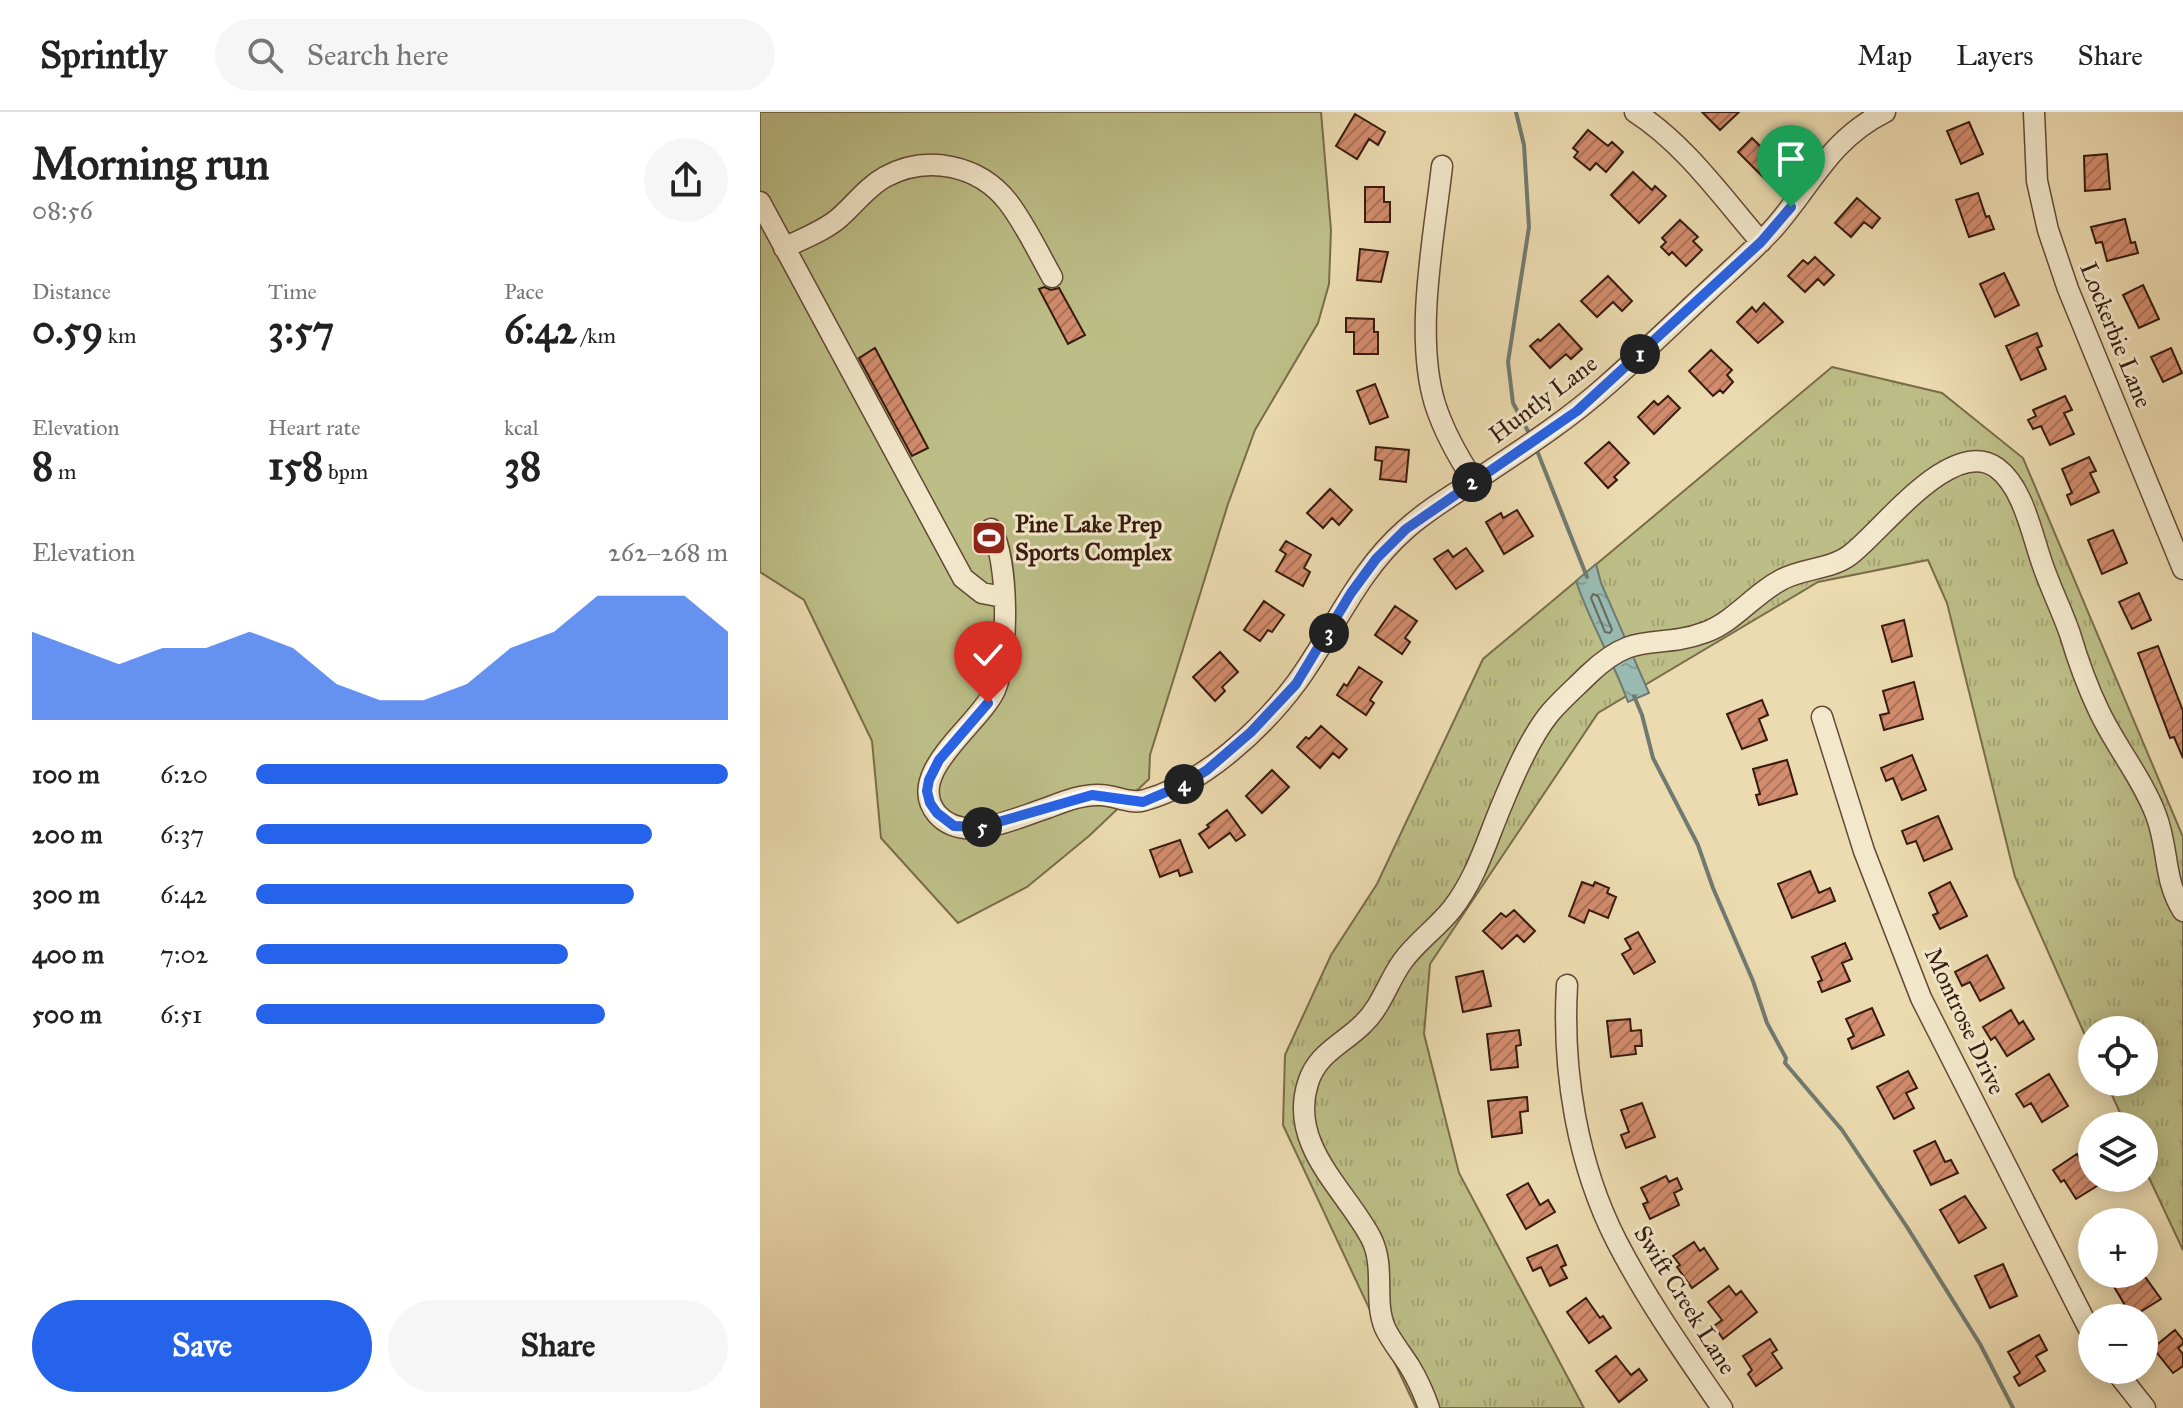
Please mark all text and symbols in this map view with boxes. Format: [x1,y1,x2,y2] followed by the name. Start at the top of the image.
[215,19,775,91] search box
[40,32,167,78] text: Sprintly
[243,33,287,77] icon: search
[307,37,449,73] text: Search here
[1857,38,1912,73] text: Map
[1956,38,2034,73] text: Layers
[2078,38,2143,73] text: Share
[1757,125,1825,207] pin
[32,137,269,191] text: Morning run
[1769,137,1813,181] icon: arrive
[644,138,728,222] button: share
[32,194,93,226] text: 08:56
[2073,258,2159,412] street label: Lockerbie Lane
[32,278,111,305] text: Distance
[268,278,317,305] text: Time
[504,278,544,305] text: Pace
[32,305,103,354] text: 0.59
[268,305,334,354] text: 3:57
[504,305,577,354] text: 6:42
[103,322,137,349] text: km
[577,322,616,349] text: /km
[1620,334,1660,374] pin: 1
[1636,340,1644,367] text: 1
[1483,348,1603,450] street label: Huntly Lane
[32,414,119,441] text: Elevation
[268,414,361,441] text: Heart rate
[504,414,539,441] text: kcal
[32,441,53,490] text: 8
[268,441,323,490] text: 158
[504,441,541,490] text: 38
[53,458,77,485] text: m
[323,458,368,485] text: bpm
[1452,462,1492,502] pin: 2
[1467,468,1477,495] text: 2
[1015,509,1172,567] place label: Pine Lake Prep Sports Complex
[970,519,1008,557] sports icon: Pine Lake Prep Sports Complex
[32,536,135,568] text: Elevation
[608,536,728,568] text: 262–268 m
[1309,613,1349,653] pin: 3
[1325,619,1333,646] text: 3
[954,621,1022,703] pin
[966,633,1010,677] icon: check
[32,758,100,790] text: 100 m
[160,758,208,790] text: 6:20
[1164,764,1204,804] pin: 4
[1178,770,1190,797] text: 4
[962,807,1002,847] pin: 5
[977,813,987,840] text: 5
[32,818,103,850] text: 200 m
[160,818,204,850] text: 6:37
[32,878,100,910] text: 300 m
[160,878,207,910] text: 6:42
[32,938,104,970] text: 400 m
[160,938,208,970] text: 7:02
[1918,943,2012,1099] street label: Montrose Drive
[32,998,102,1030] text: 500 m
[160,998,202,1030] text: 6:51
[2078,1016,2158,1384] map controls
[2078,1016,2158,1096] button: locate
[2078,1112,2158,1192] button: layers
[2078,1208,2158,1288] button: +
[1627,1220,1743,1380] street label: Swift Creek Lane
[32,1300,372,1392] button: Save
[388,1300,728,1392] button: Share
[2078,1304,2158,1384] button: −

